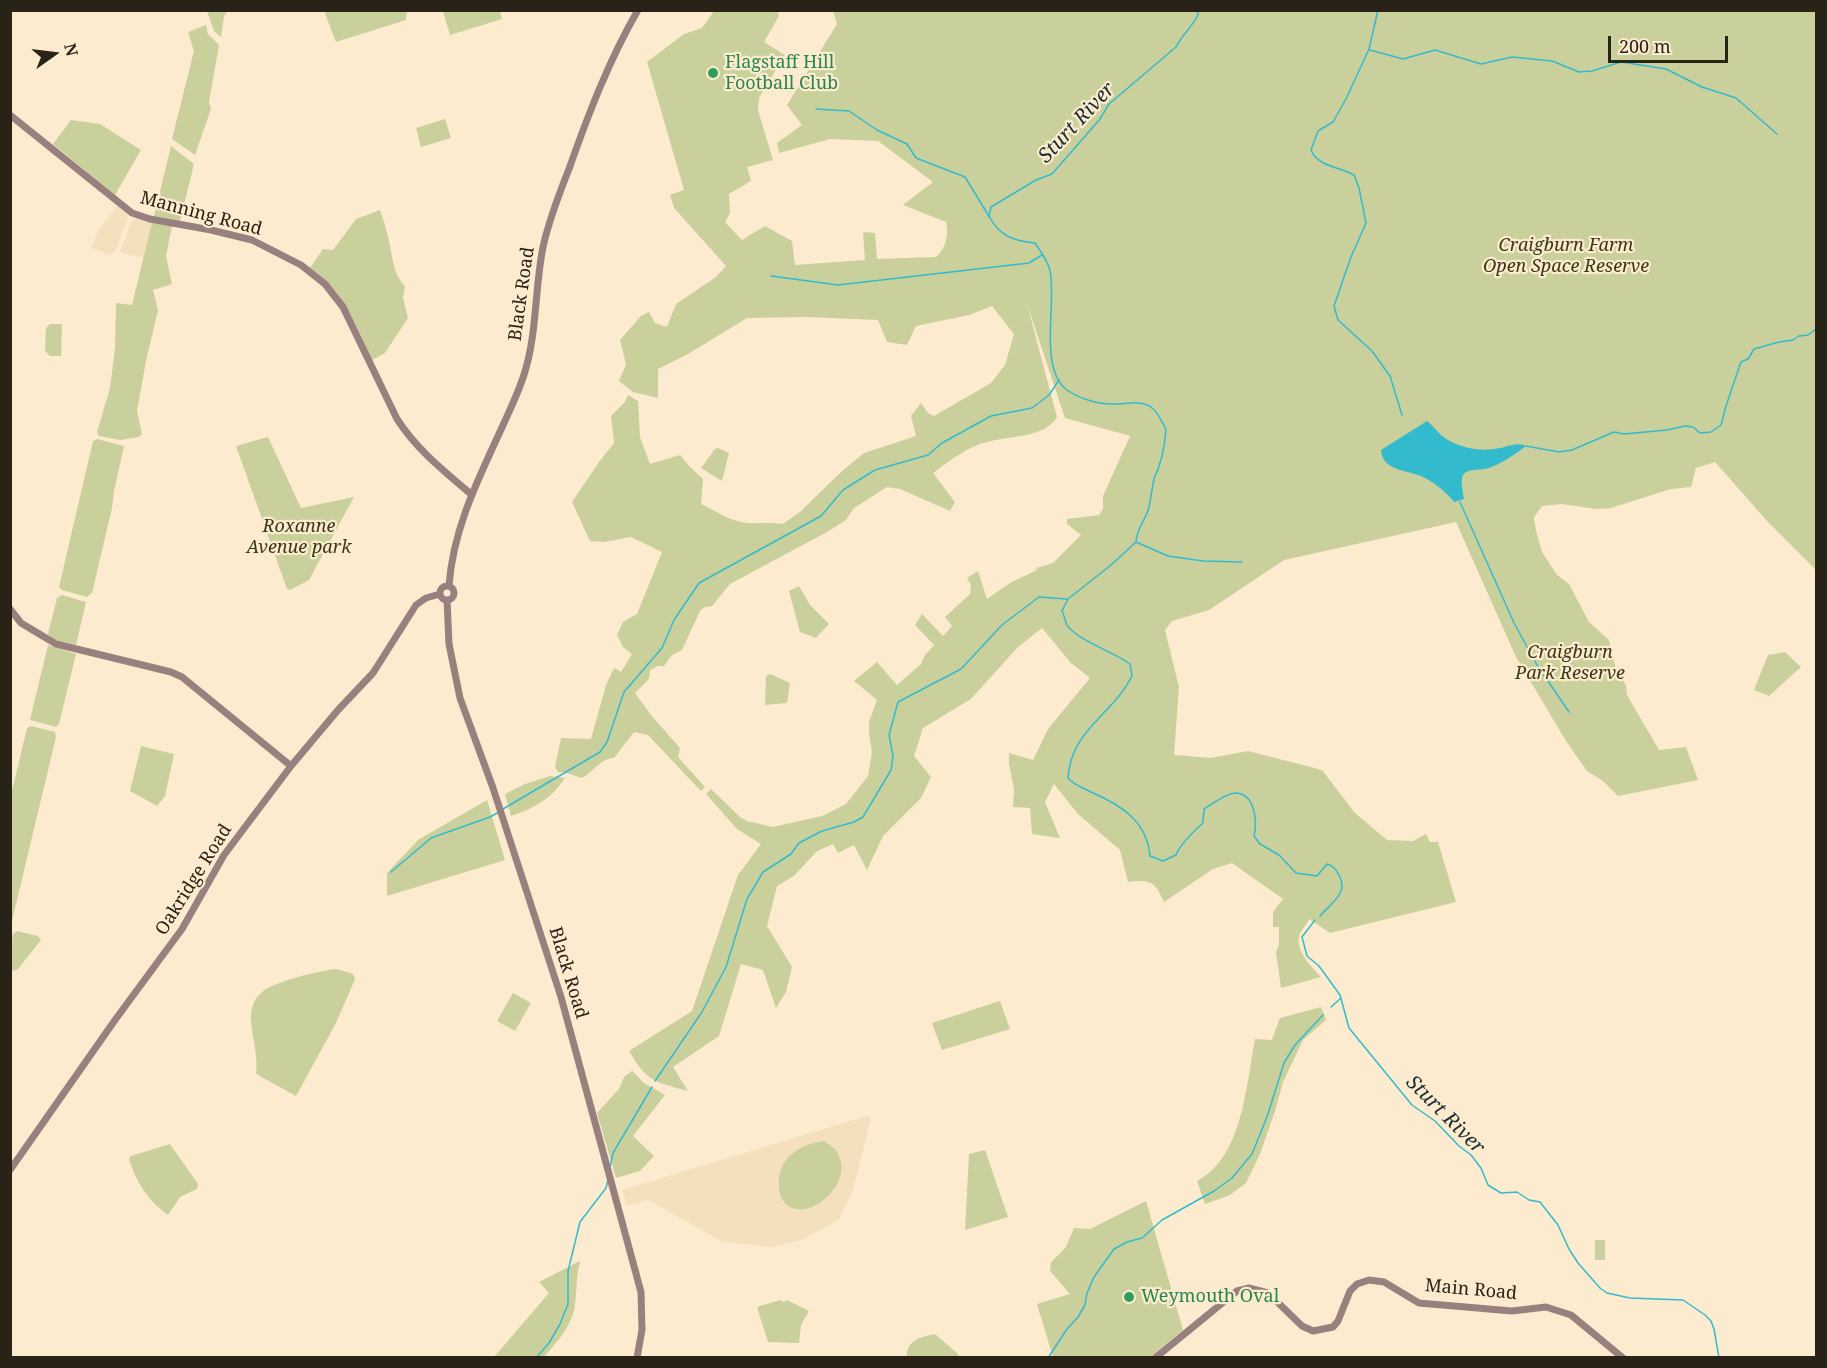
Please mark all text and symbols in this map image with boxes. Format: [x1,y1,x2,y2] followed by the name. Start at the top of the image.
[24,24,84,84] north arrow
[1611,24,1731,62] scale bar
[1619,34,1671,58] text: 200 m
[59,41,84,58] text: N
[725,52,838,94] place label: Flagstaff Hill Football Club
[706,66,720,80] marker: Flagstaff Hill Football Club
[1034,78,1120,168] water label: Sturt River
[138,187,264,241] street label: Manning Road
[1483,235,1649,278] park label: Craigburn Farm Open Space Reserve
[505,245,539,343] street label: Black Road
[247,516,351,558] park label: Roxanne Avenue park
[1515,642,1625,684] park label: Craigburn Park Reserve
[151,821,237,939] street label: Oakridge Road
[544,924,592,1022] street label: Black Road
[1401,1071,1489,1159] water label: Sturt River
[1424,1275,1518,1305] street label: Main Road
[1141,1286,1279,1308] place label: Weymouth Oval
[1122,1290,1136,1304] marker: Weymouth Oval

